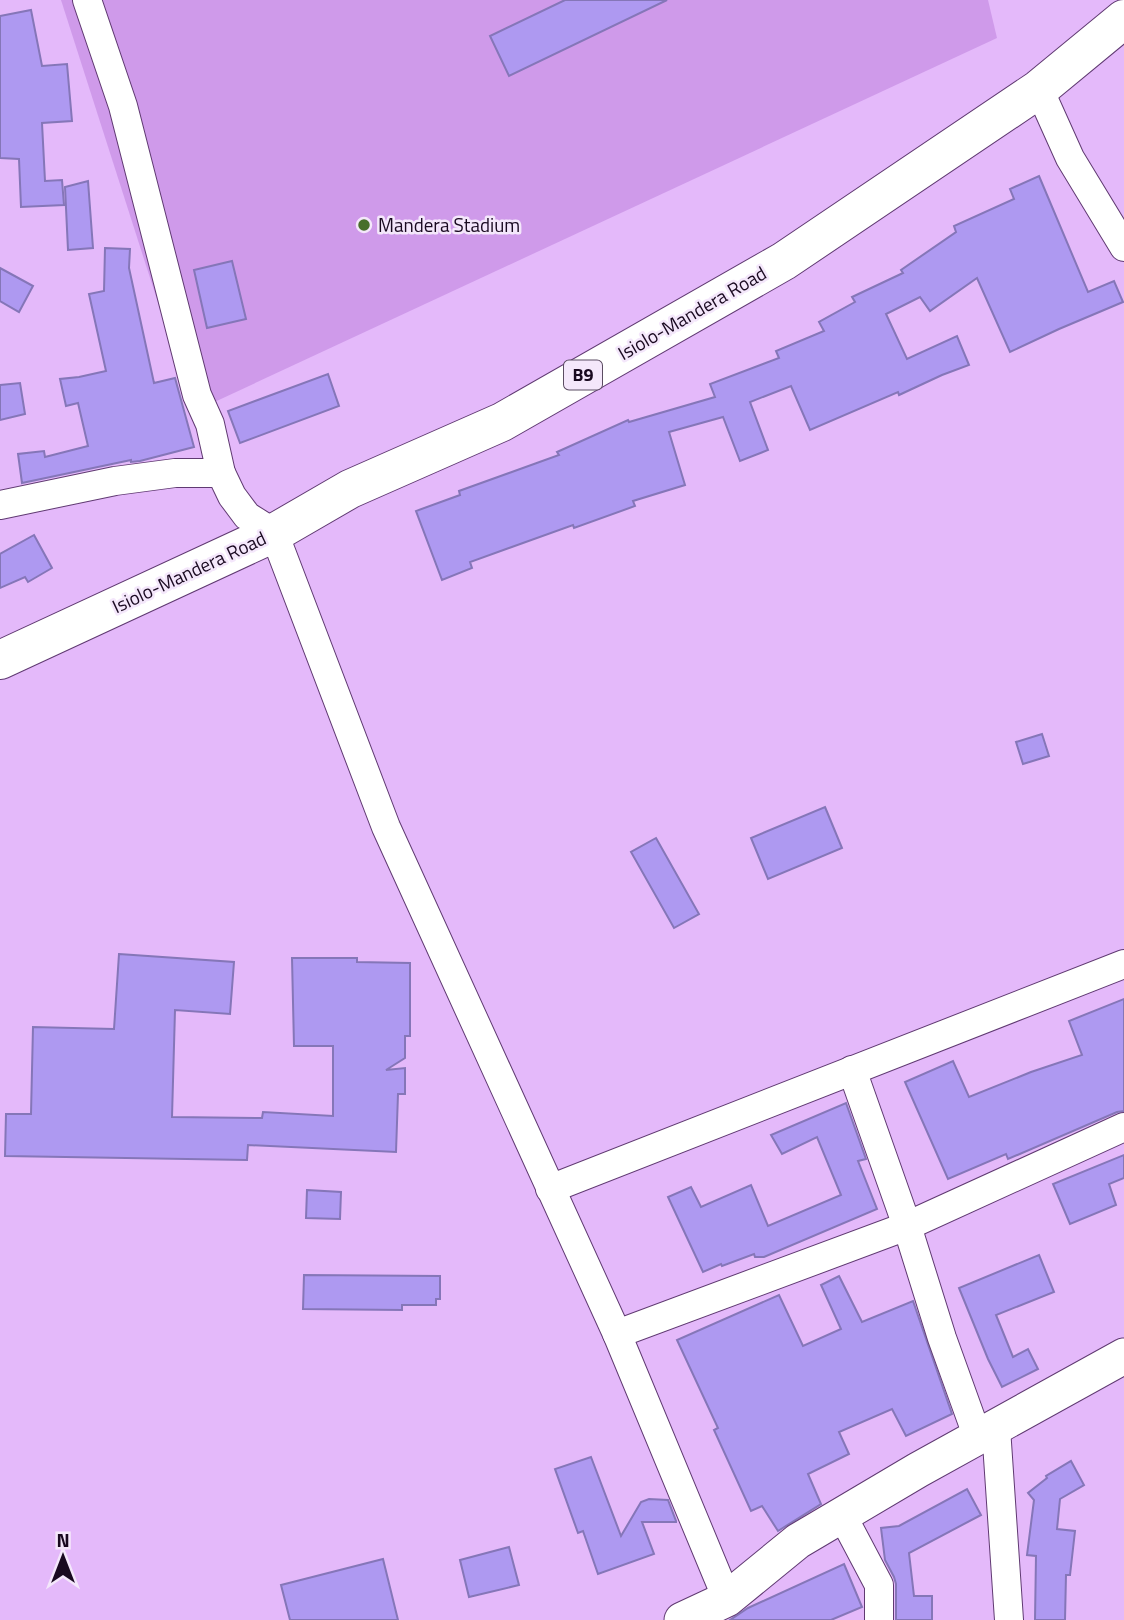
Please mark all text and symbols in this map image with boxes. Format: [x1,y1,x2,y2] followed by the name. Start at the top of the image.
[378,210,520,239] place label: Mandera Stadium
[356,217,372,233] marker: Mandera Stadium
[612,258,771,367] street label: Isiolo-Mandera Road
[564,360,602,390] road number: B9
[107,523,271,620] street label: Isiolo-Mandera Road
[28,1522,98,1592] north arrow
[56,1525,70,1554] text: N

